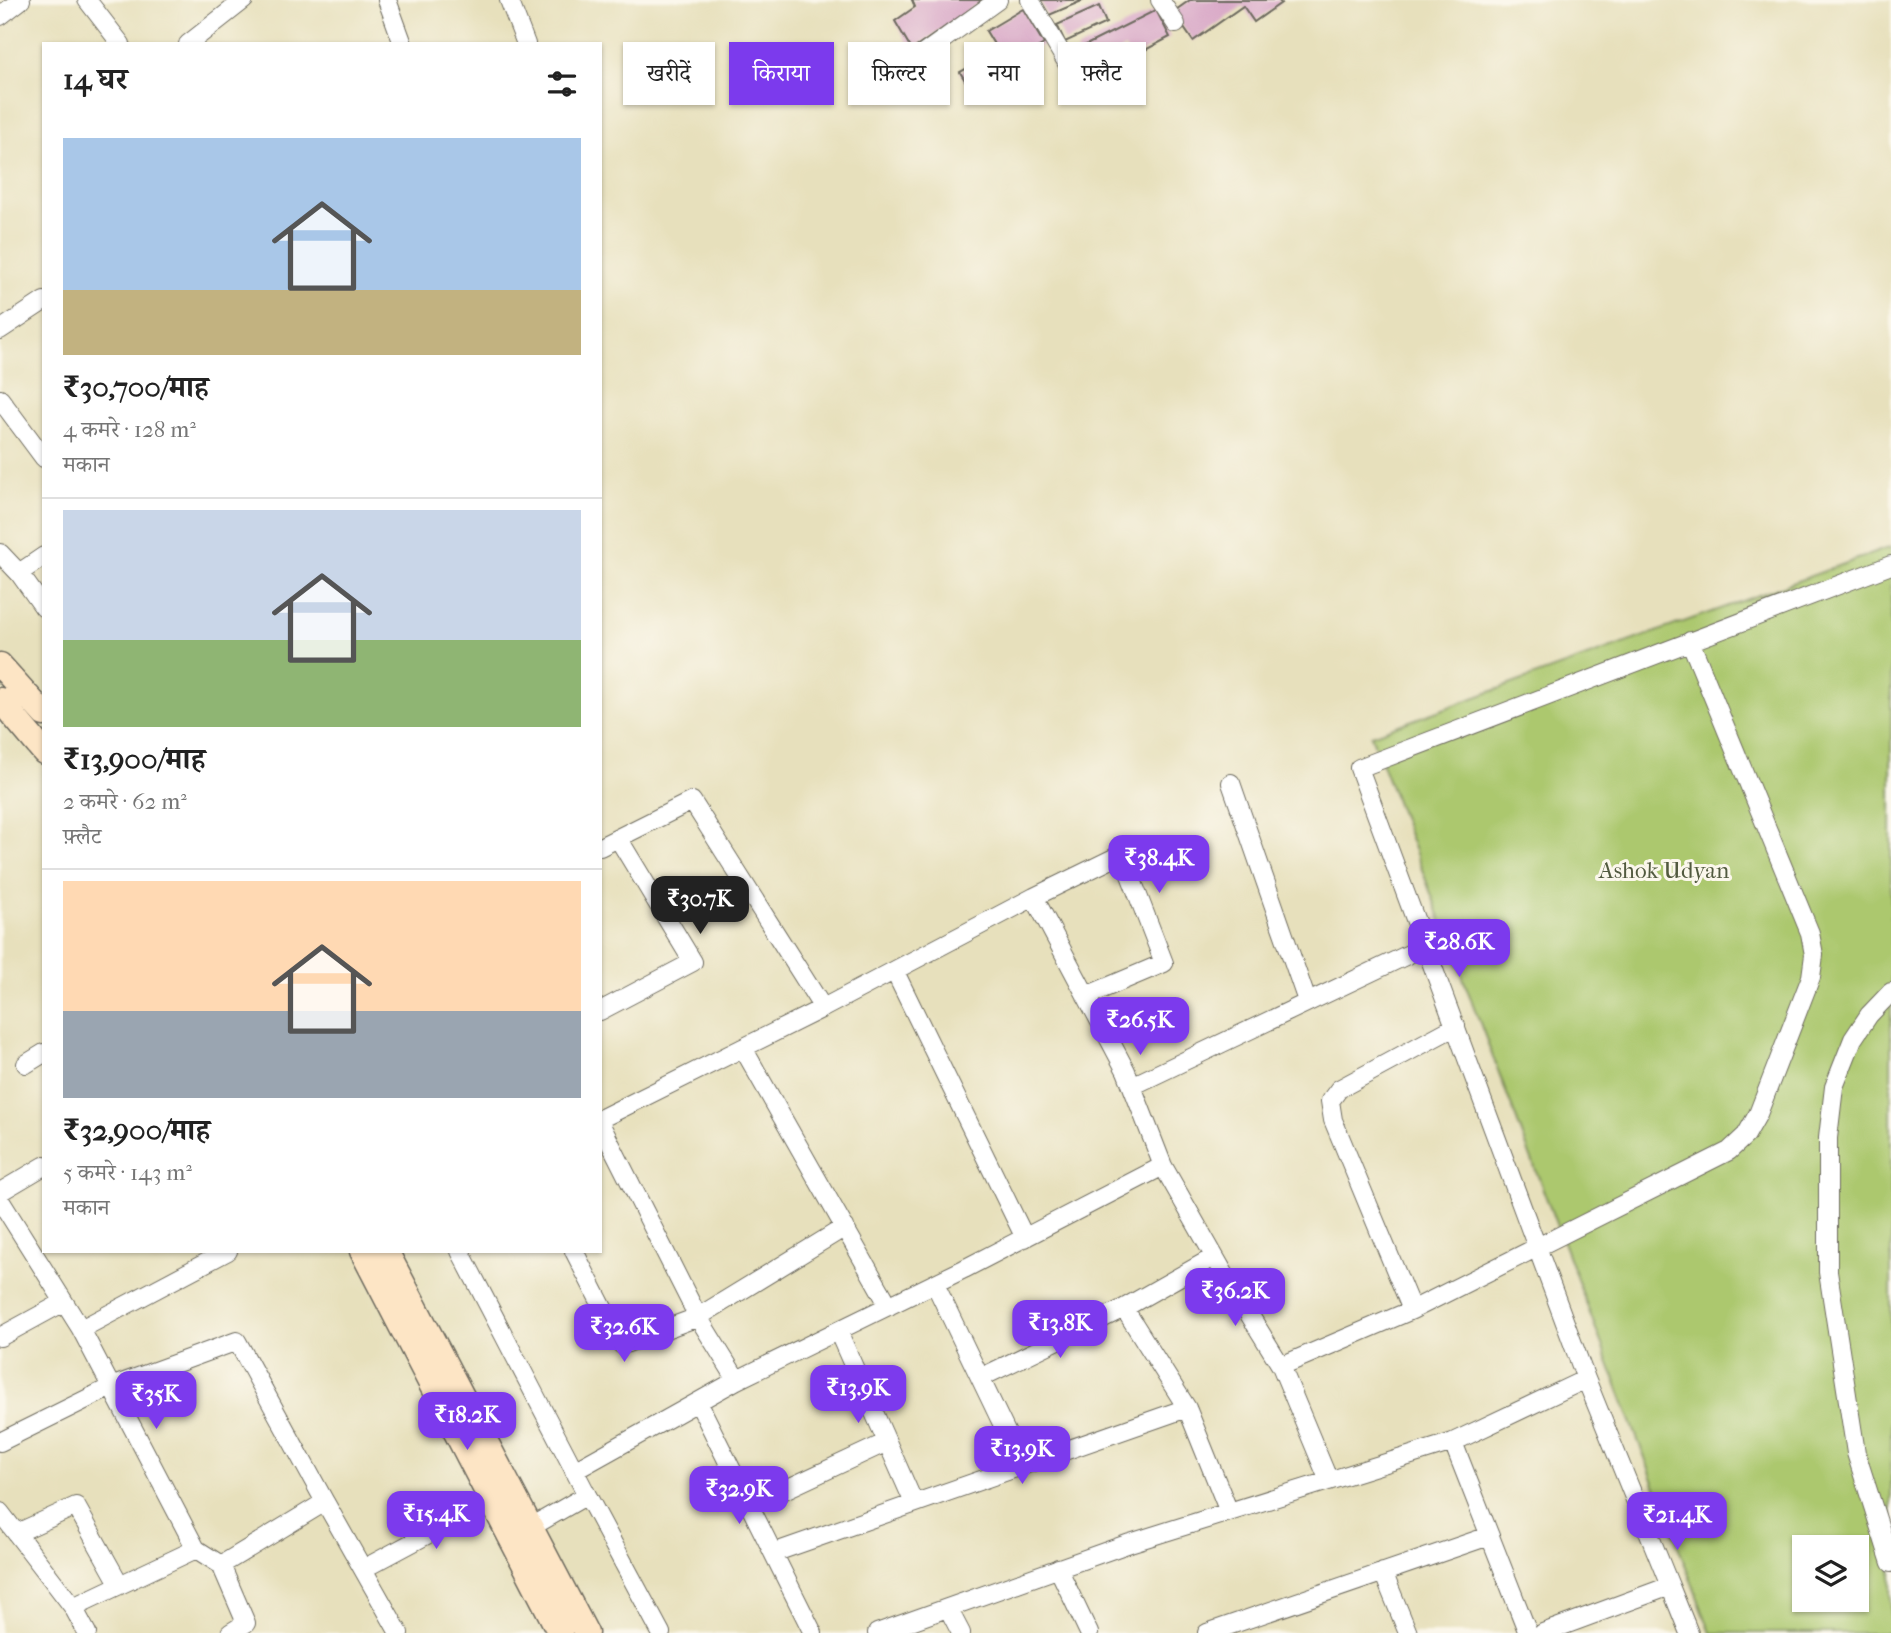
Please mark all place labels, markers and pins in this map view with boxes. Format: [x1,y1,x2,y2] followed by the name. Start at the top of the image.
[1102,836,1216,895] pin: ₹38.4K
[643,876,757,936] pin: ₹30.7K
[1402,920,1516,979] pin: ₹28.6K
[1083,998,1197,1057] pin: ₹26.5K
[1178,1268,1292,1328] pin: ₹36.2K
[1003,1300,1117,1360] pin: ₹13.8K
[567,1304,681,1364] pin: ₹32.6K
[801,1366,915,1425] pin: ₹13.9K
[115,1372,197,1431] pin: ₹35K
[410,1392,524,1452] pin: ₹18.2K
[965,1426,1079,1486] pin: ₹13.9K
[682,1466,796,1526] pin: ₹32.9K
[379,1492,493,1551] pin: ₹15.4K
[1620,1492,1734,1552] pin: ₹21.4K

